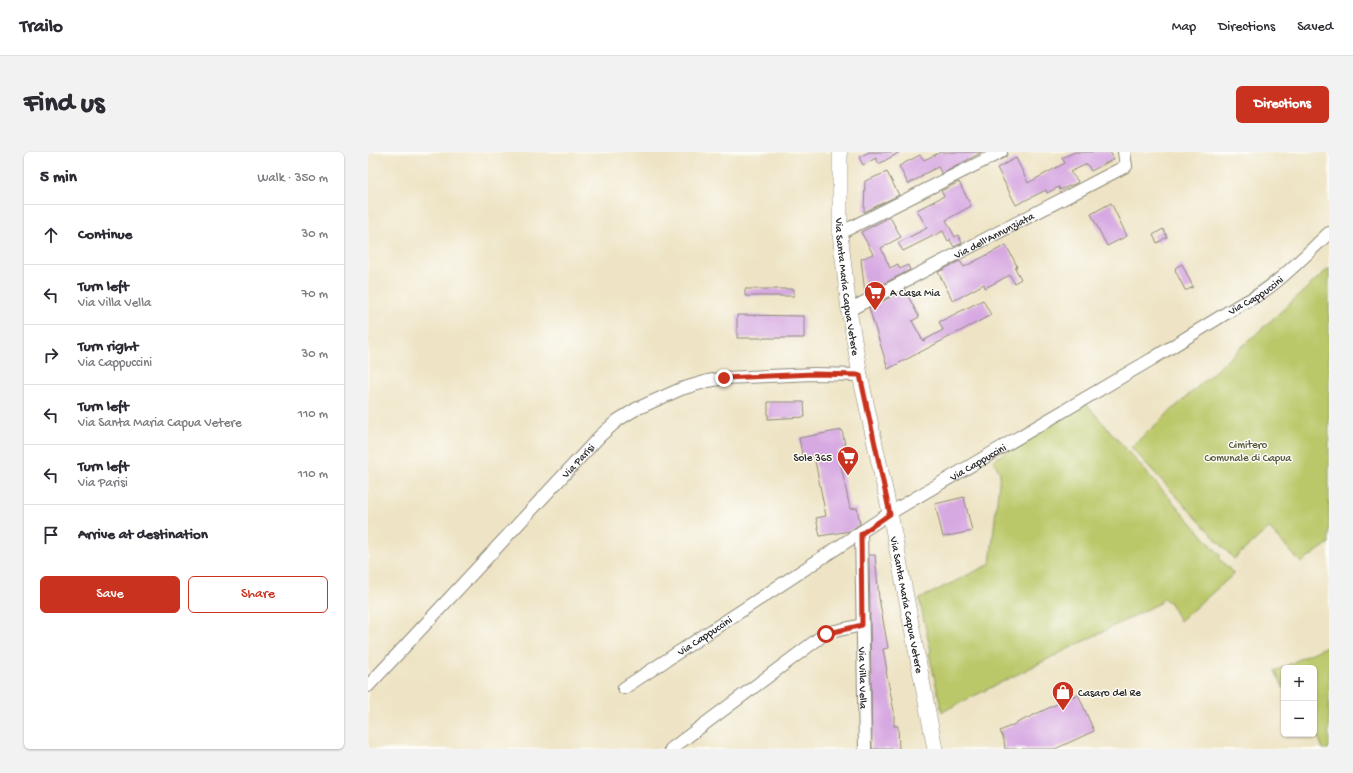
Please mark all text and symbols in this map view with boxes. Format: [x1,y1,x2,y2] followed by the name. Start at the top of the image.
[20,16,63,39] text: Trailo
[1172,19,1196,36] text: Map
[1218,19,1275,36] text: Directions
[1297,19,1333,36] text: Saved
[1236,86,1329,123] button: Directions
[24,88,104,121] text: Find us
[40,168,77,188] text: 5 min
[258,171,328,186] text: Walk · 350 m
[952,210,1037,263] street label: Via dell'Annunziata
[832,217,861,357] street label: Via Santa Maria Capua Vetere
[40,224,62,246] icon: ahead
[78,226,132,244] text: Continue
[302,227,328,242] text: 30 m
[1226,274,1286,319] street label: Via Cappuccini
[78,278,129,296] text: Turn left
[862,279,888,312] supermarket icon: A Casa Mia
[40,284,62,306] icon: left
[302,287,328,302] text: 70 m
[890,288,941,300] place label: A Casa Mia
[78,296,151,311] text: Via Villa Vella
[78,338,138,356] text: Turn right
[40,344,62,366] icon: right
[302,347,328,362] text: 30 m
[78,356,152,371] text: Via Cappuccini
[715,369,733,387] route end
[78,398,129,416] text: Turn left
[40,404,62,426] icon: left
[298,407,328,422] text: 110 m
[78,416,242,431] text: Via Santa Maria Capua Vetere
[1205,440,1292,465] park label: Cimitero Comunale di Capua
[560,442,598,482] street label: Via Parisi
[948,442,1009,485] street label: Via Cappuccini
[835,444,861,477] supermarket icon: Sole 365
[793,453,832,465] place label: Sole 365
[78,458,129,476] text: Turn left
[40,464,62,486] icon: left
[298,467,328,482] text: 110 m
[78,476,128,491] text: Via Parisi
[40,524,62,546] icon: arrive
[78,526,208,544] text: Arrive at destination
[886,535,924,675] street label: Via Santa Maria Capua Vetere
[40,576,180,613] button: Save
[188,576,328,613] button: Share
[675,615,735,660] street label: Via Cappuccini
[817,625,835,643] route start
[855,646,868,710] street label: Via Villa Vella
[1281,665,1317,737] map controls
[1281,665,1317,701] button: +
[1050,679,1076,712] shop icon: Casaro del Re
[1078,688,1141,700] place label: Casaro del Re
[1281,701,1317,737] button: −

